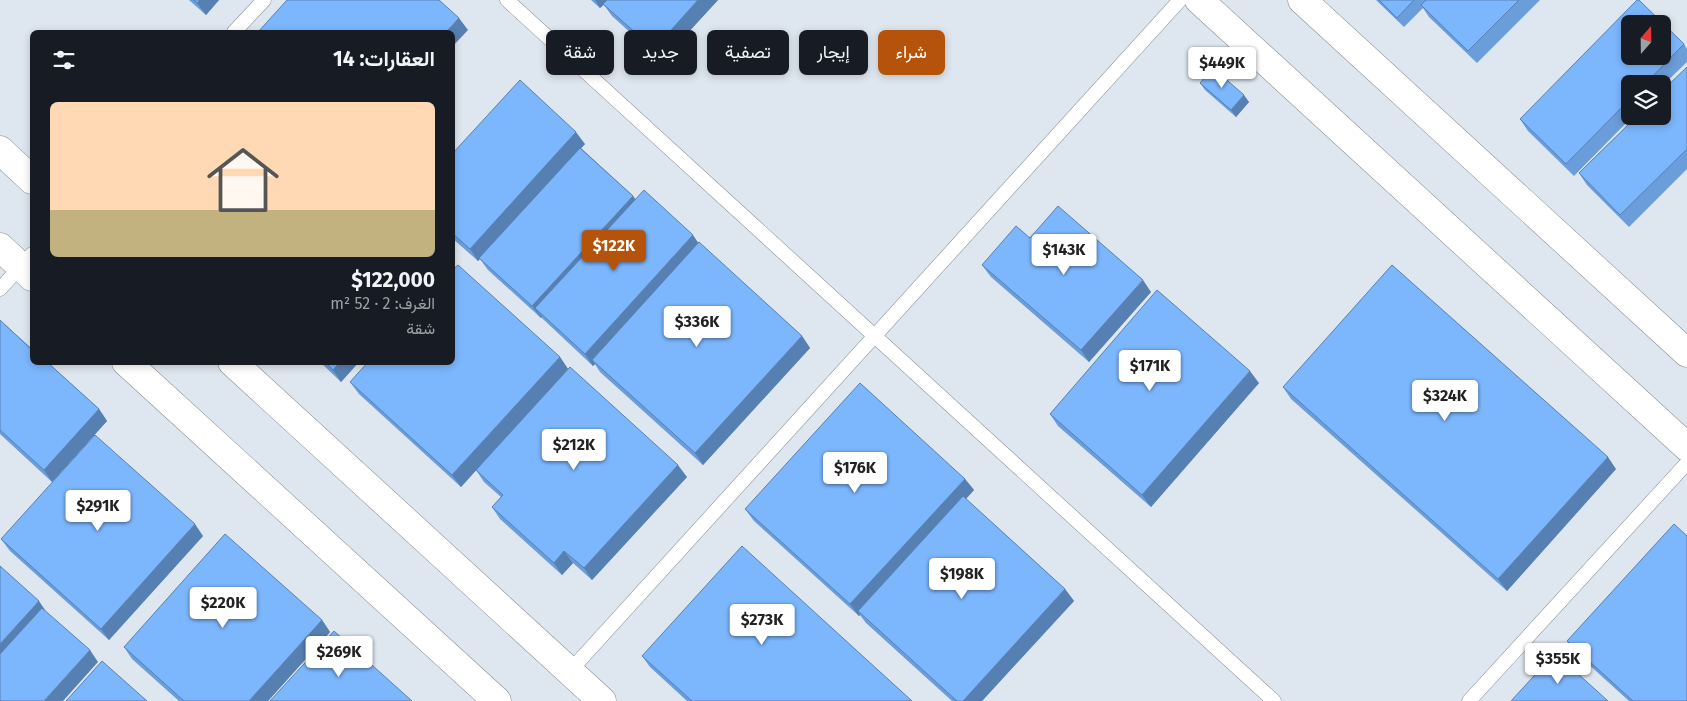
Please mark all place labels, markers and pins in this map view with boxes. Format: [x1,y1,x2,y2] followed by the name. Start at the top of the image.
[1187,46,1257,89] pin: $449K
[579,230,649,272] pin: $122K
[1029,234,1099,276] pin: $143K
[662,306,732,348] pin: $336K
[1115,350,1185,392] pin: $171K
[1410,380,1480,422] pin: $324K
[539,428,609,471] pin: $212K
[820,452,890,494] pin: $176K
[63,490,133,532] pin: $291K
[927,558,997,600] pin: $198K
[188,586,258,629] pin: $220K
[727,604,797,646] pin: $273K
[304,636,374,678] pin: $269K
[1523,642,1593,685] pin: $355K

